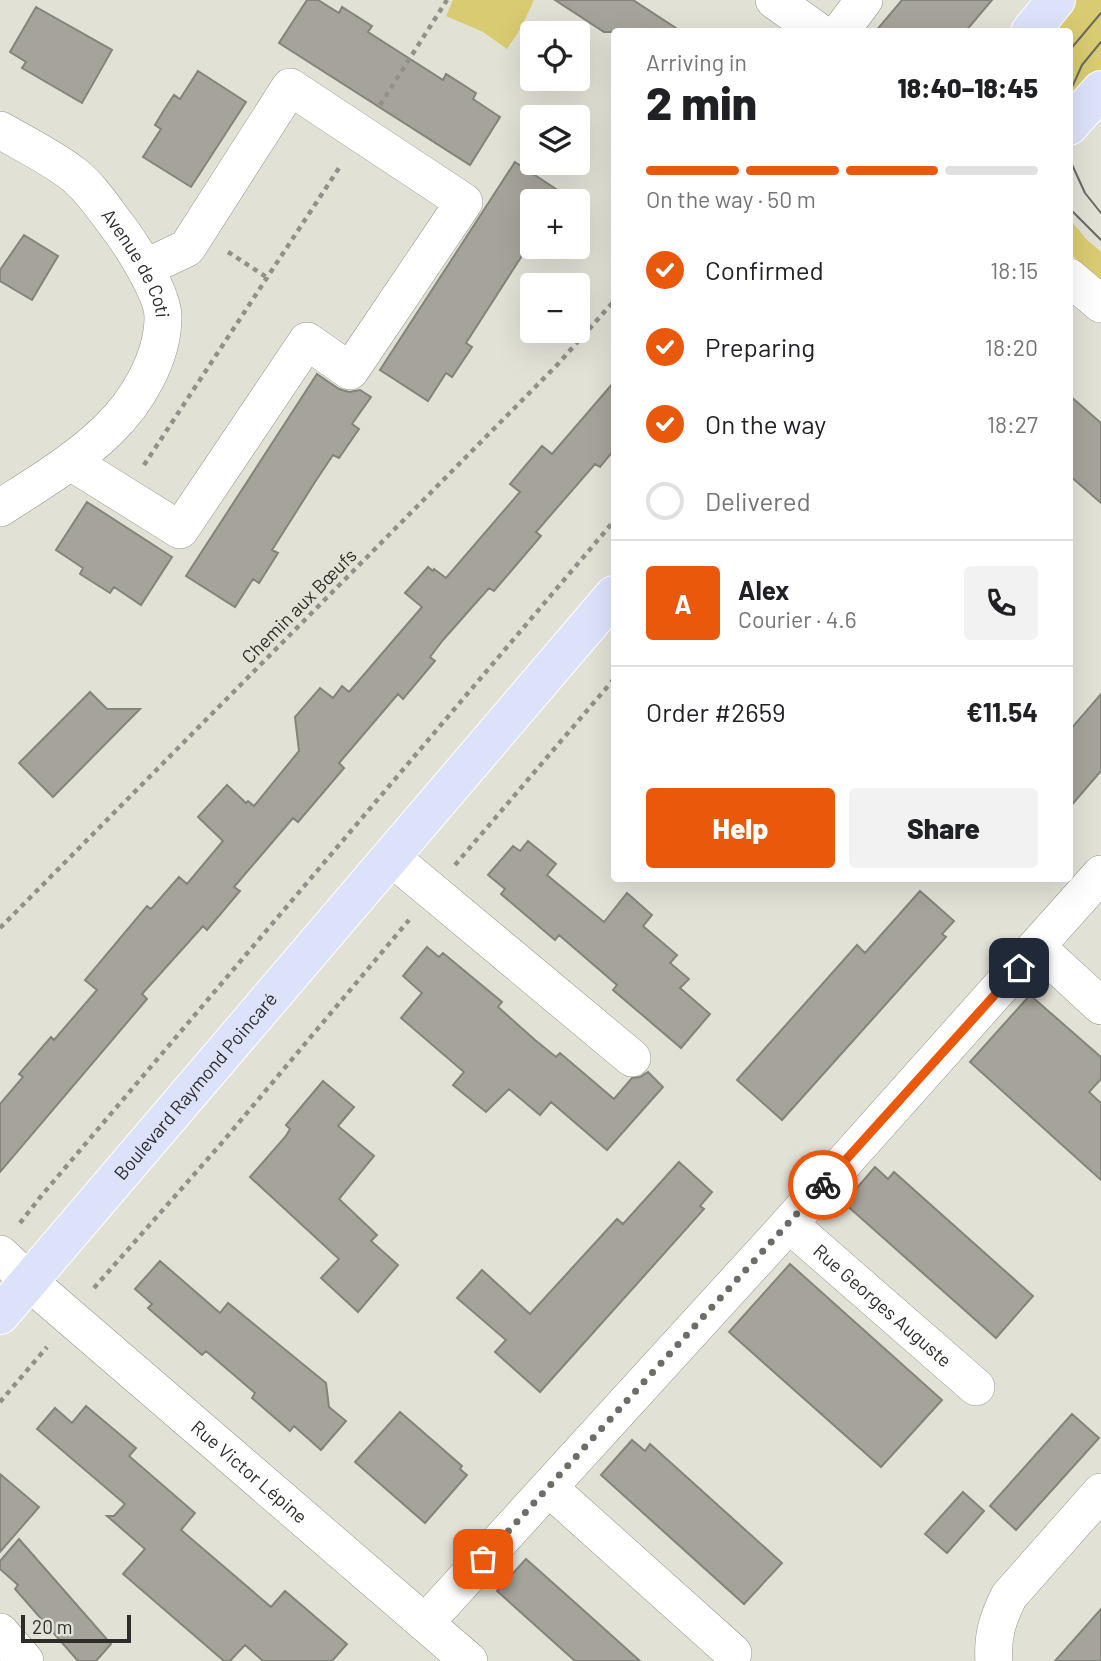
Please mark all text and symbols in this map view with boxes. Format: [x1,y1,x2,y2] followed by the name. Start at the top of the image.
[520,21,590,343] map controls
[520,21,590,91] button: locate
[646,48,747,76] text: Arriving in
[897,72,1038,103] text: 18:40–18:45
[646,74,757,129] text: 2 min
[520,105,590,175] button: layers
[646,185,816,213] text: On the way · 50 m
[520,189,590,259] button: +
[97,204,175,318] street label: Avenue de Coti
[646,251,684,289] icon: check
[705,254,824,285] text: Confirmed
[990,256,1038,284] text: 18:15
[520,273,590,343] button: −
[646,328,684,366] icon: check
[705,331,815,362] text: Preparing
[985,333,1038,361] text: 18:20
[646,405,684,443] icon: check
[705,408,826,439] text: On the way
[987,410,1038,438] text: 18:27
[705,485,811,516] text: Delivered
[236,543,361,668] street label: Chemin aux Bœufs
[964,566,1038,640] button: phone
[738,574,789,605] text: Alex
[674,588,692,619] text: A
[738,605,857,633] text: Courier · 4.6
[646,696,786,727] text: Order #2659
[966,696,1038,727] text: €11.54
[646,788,835,868] button: Help
[849,788,1038,868] button: Share
[989,938,1049,998] pin
[1000,949,1038,987] icon: home
[109,987,281,1184] street label: Boulevard Raymond Poincaré
[788,1150,858,1220] courier
[804,1166,842,1204] icon: bike
[809,1239,957,1371] street label: Rue Georges Auguste
[187,1415,312,1528] street label: Rue Victor Lépine
[453,1529,513,1589] pin
[464,1540,502,1578] icon: bag
[21,1612,131,1644] scale bar
[32,1615,72,1638] text: 20 m

